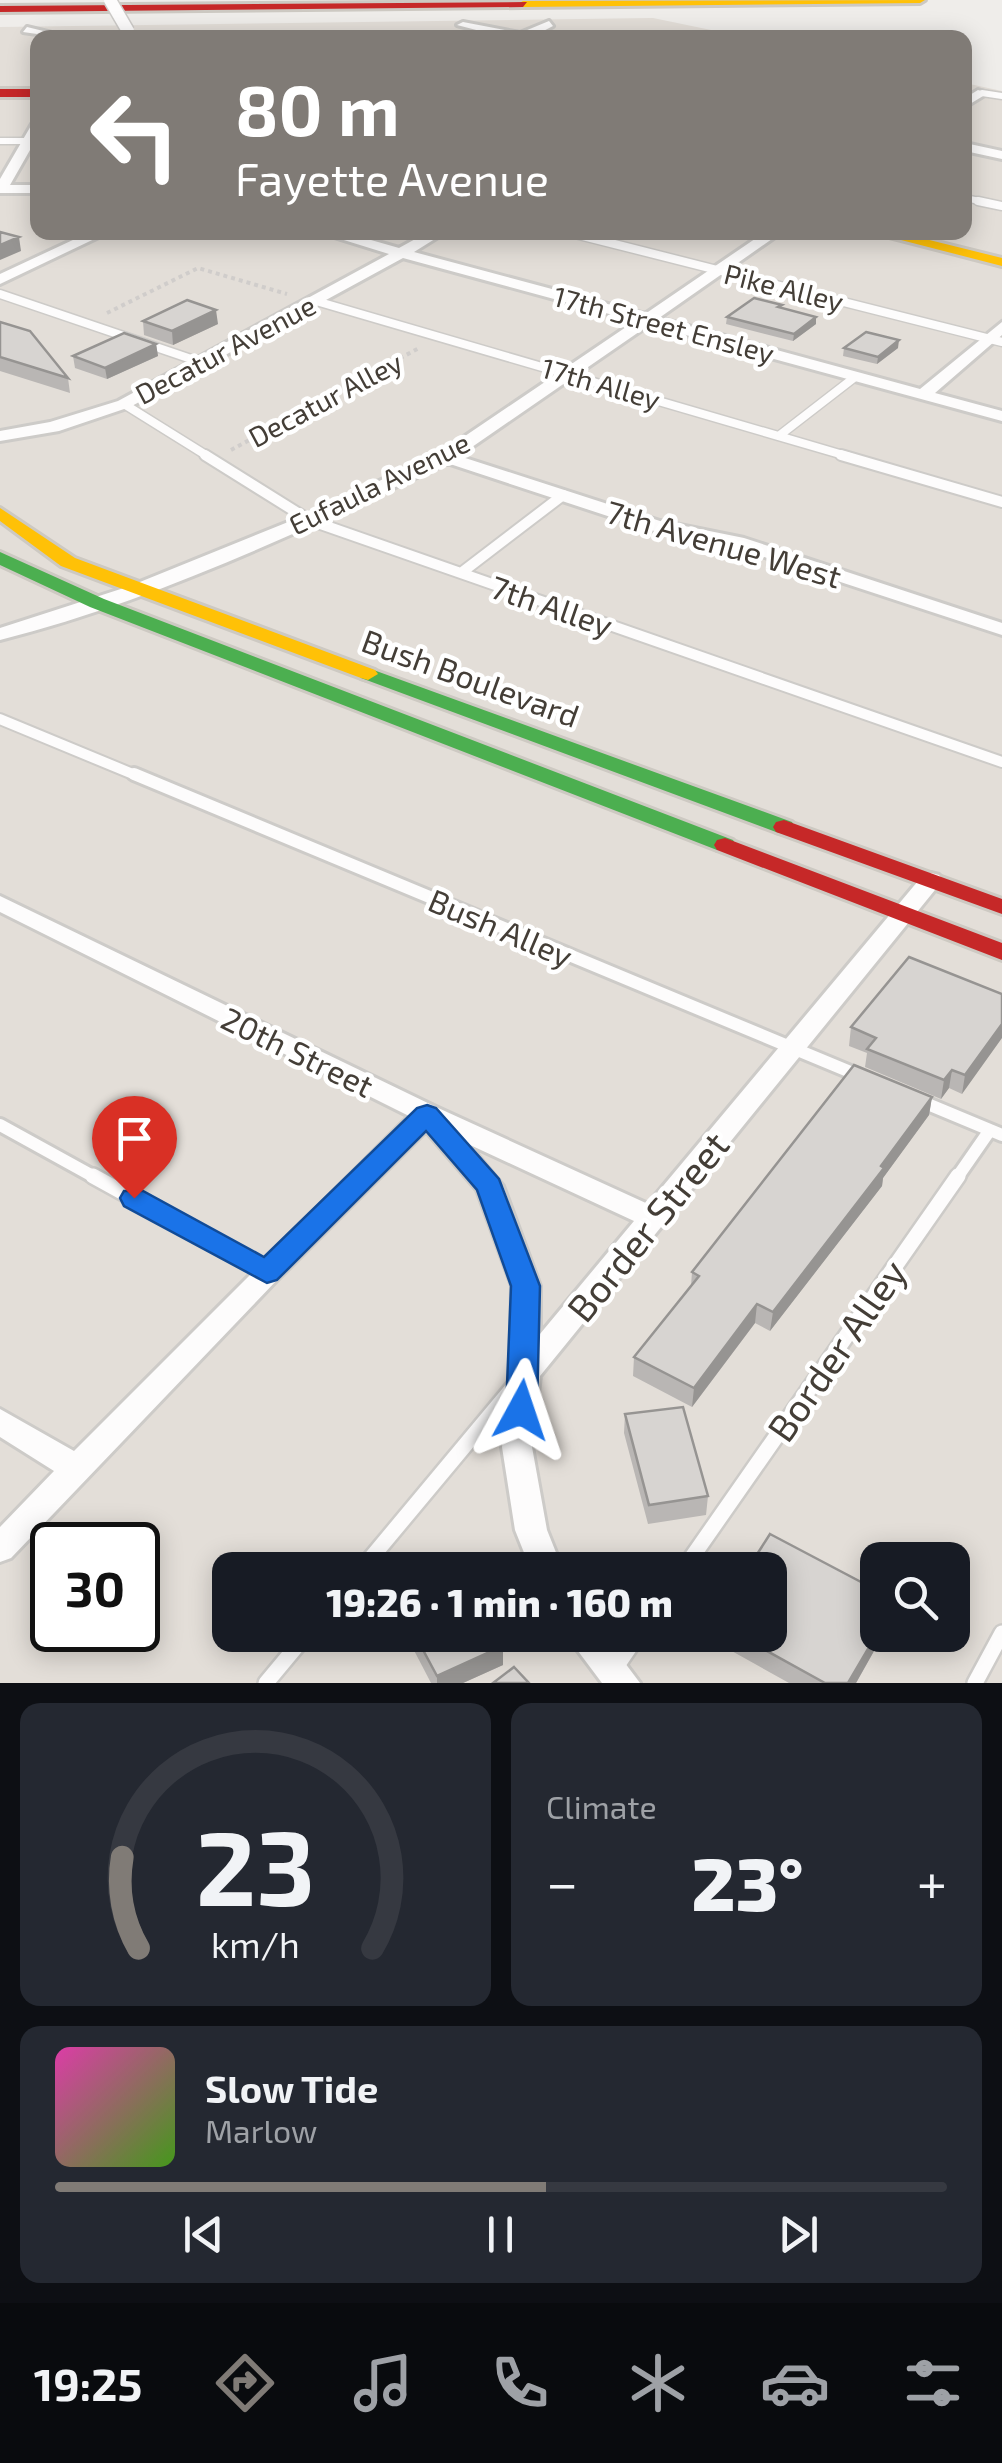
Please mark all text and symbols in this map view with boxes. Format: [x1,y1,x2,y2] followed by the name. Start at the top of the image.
[235,66,400,150] text: 80 m
[70,70,200,200] icon: left
[235,151,549,205] text: Fayette Avenue
[721,256,847,318] street label: Pike Alley
[550,278,778,370] street label: 17th Street Ensley
[129,287,321,411] street label: Decatur Avenue
[242,344,408,454] street label: Decatur Alley
[538,350,664,416] street label: 17th Alley
[283,425,475,541] street label: Eufaula Avenue
[602,491,846,595] street label: 7th Avenue West
[486,566,618,644] street label: 7th Alley
[357,620,585,734] street label: Bush Boulevard
[424,880,579,974] street label: Bush Alley
[216,998,380,1104] street label: 20th Street
[92,1096,177,1199] pin
[107,1111,162,1166] icon: arrive
[557,1122,737,1330] street label: Border Street
[757,1250,915,1450] street label: Border Alley
[469,1358,573,1462] position arrow
[30,1522,160,1652] speed limit sign: 30
[860,1542,970,1652] map controls
[860,1542,970,1652] button: search
[326,1579,673,1625] text: 19:26 · 1 min · 160 m
[546,1787,657,1825] text: Climate
[196,1802,315,1927] text: 23
[691,1836,804,1926] text: 23°
[546,1848,578,1914] text: −
[917,1848,947,1914] text: +
[211,1922,300,1965] text: km/h
[205,2065,378,2111] text: Slow Tide
[205,2111,317,2149] text: Marlow
[176,2207,231,2262] icon: previous
[473,2207,528,2262] icon: pause
[771,2207,826,2262] icon: next
[210,2348,280,2418] icon: directions
[348,2348,418,2418] icon: music
[485,2348,555,2418] icon: phone
[623,2348,693,2418] icon: climate
[760,2348,830,2418] icon: car
[898,2348,968,2418] icon: filters
[34,2356,142,2410] text: 19:25

